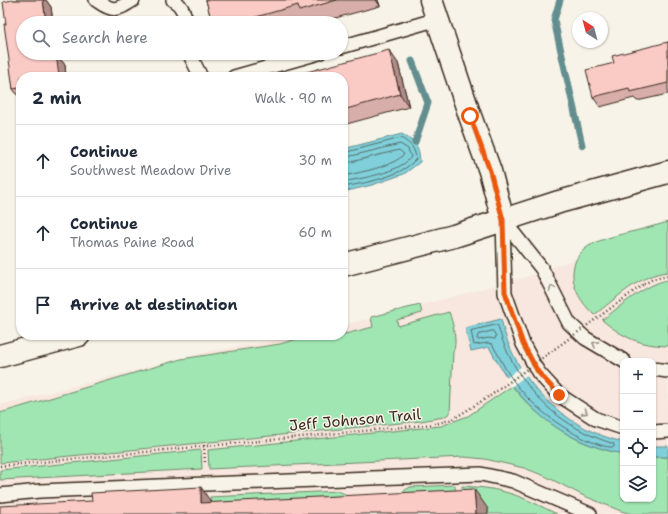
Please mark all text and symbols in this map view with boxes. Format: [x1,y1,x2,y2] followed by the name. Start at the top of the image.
[572,12,608,48] north arrow
[16,16,348,60] search box
[30,27,52,49] icon: search
[62,28,148,48] text: Search here
[32,87,82,109] text: 2 min
[254,90,332,107] text: Walk · 90 m
[461,107,479,125] route start
[70,142,138,162] text: Continue
[32,150,54,172] icon: ahead
[298,152,332,169] text: 30 m
[70,162,231,179] text: Southwest Meadow Drive
[70,214,138,234] text: Continue
[32,222,54,244] icon: ahead
[299,224,332,241] text: 60 m
[70,234,194,251] text: Thomas Paine Road
[548,285,556,292] one-way arrow
[32,294,54,316] icon: arrive
[70,295,238,315] text: Arrive at destination
[592,341,599,349] one-way arrow
[620,358,656,502] map controls
[620,358,656,394] button: +
[550,386,568,404] route end
[620,394,656,430] button: −
[288,404,422,436] street label: Jeff Johnson Trail
[581,407,588,414] one-way arrow
[620,430,656,466] button: locate
[620,466,656,502] button: layers

